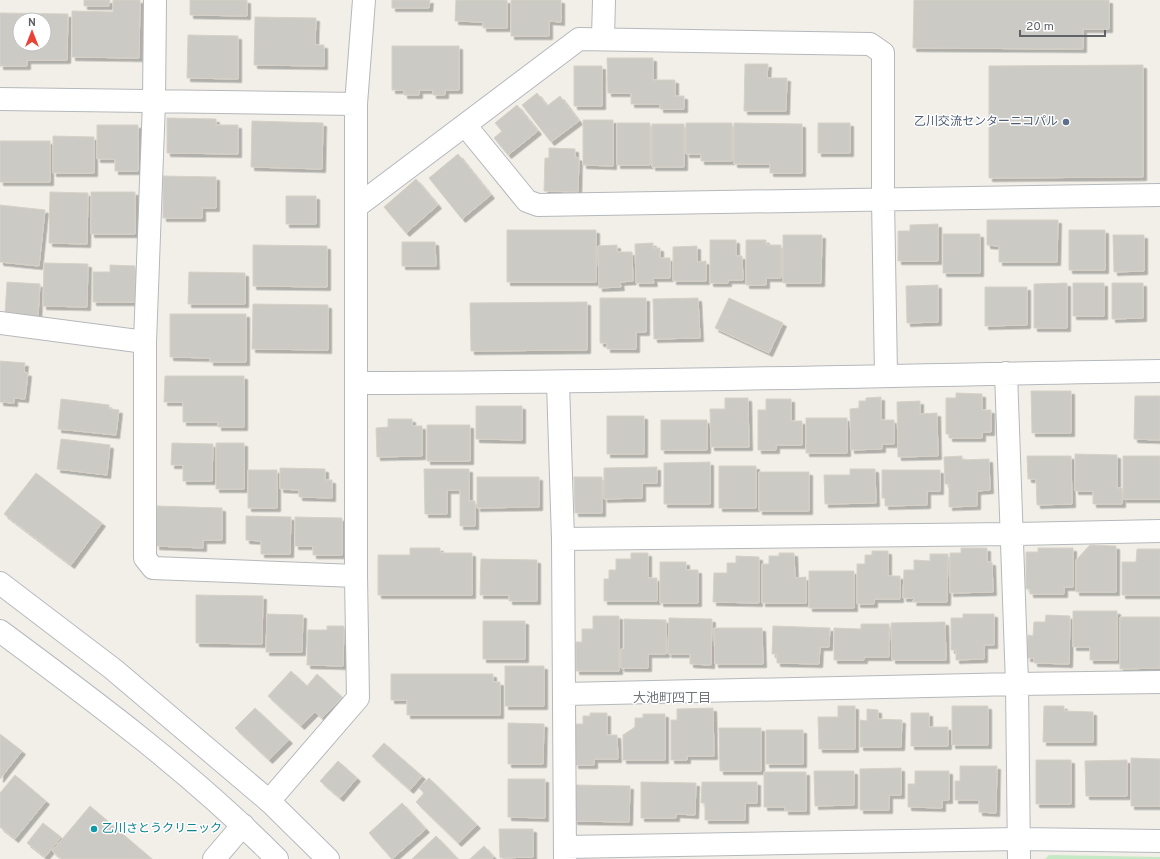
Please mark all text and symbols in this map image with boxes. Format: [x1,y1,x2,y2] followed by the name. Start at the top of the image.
[12,12,52,52] north arrow
[1020,12,1105,38] scale bar
[28,16,36,30] text: N
[1026,19,1054,35] text: 20 m
[914,114,1058,130] place label: 乙川交流センターニコパル
[1061,117,1071,127] marker: 乙川交流センターニコパル
[633,691,711,707] district label: 大池町四丁目
[102,821,222,837] place label: 乙川さとうクリニック
[89,824,99,834] marker: 乙川さとうクリニック

